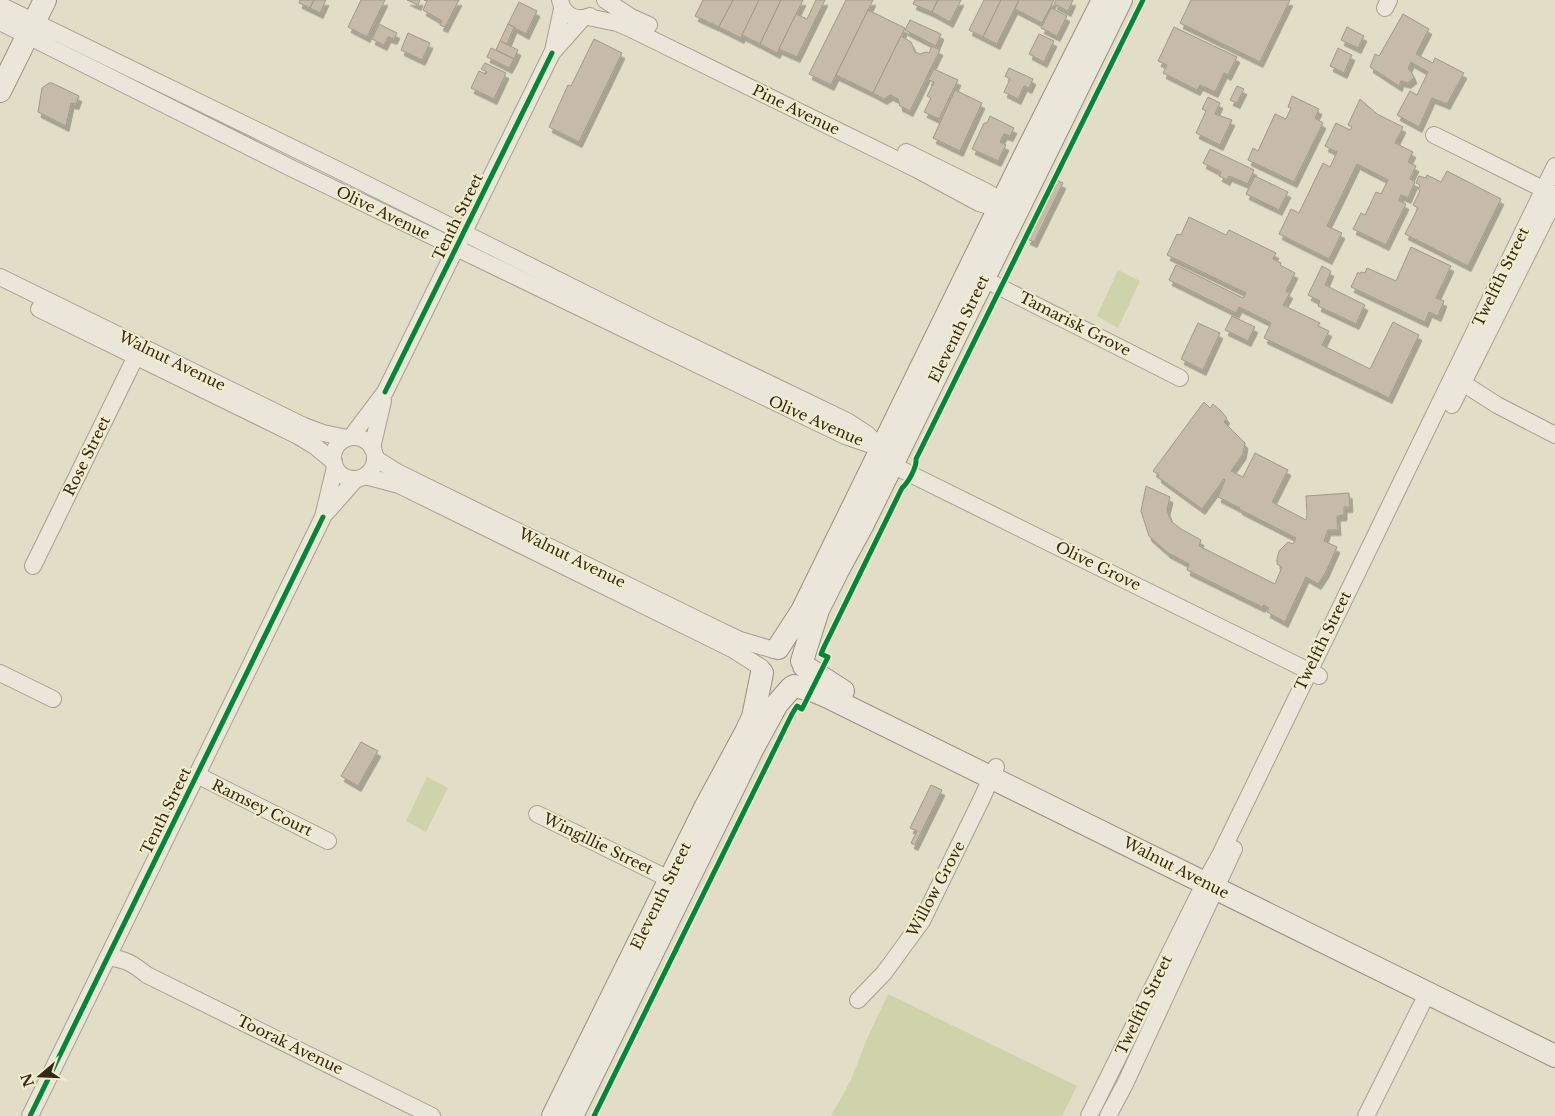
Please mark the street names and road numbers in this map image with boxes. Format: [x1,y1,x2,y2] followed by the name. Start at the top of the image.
[749,80,843,139] street label: Pine Avenue
[428,170,487,264] street label: Tenth Street
[333,182,433,243] street label: Olive Avenue
[1468,224,1533,330] street label: Twelfth Street
[924,272,993,386] street label: Eleventh Street
[1016,287,1134,360] street label: Tamarisk Grove
[115,326,229,395] street label: Walnut Avenue
[766,391,867,450] street label: Olive Avenue
[59,413,114,499] street label: Rose Street
[515,523,629,592] street label: Walnut Avenue
[1052,537,1144,594] street label: Olive Grove
[1290,588,1355,694] street label: Twelfth Street
[136,764,195,858] street label: Tenth Street
[209,775,316,840] street label: Ramsey Court
[539,808,657,879] street label: Wingillie Street
[1119,832,1232,902] street label: Walnut Avenue
[902,838,969,941] street label: Willow Grove
[626,839,695,953] street label: Eleventh Street
[1111,952,1176,1058] street label: Twelfth Street
[234,1011,346,1078] street label: Toorak Avenue

